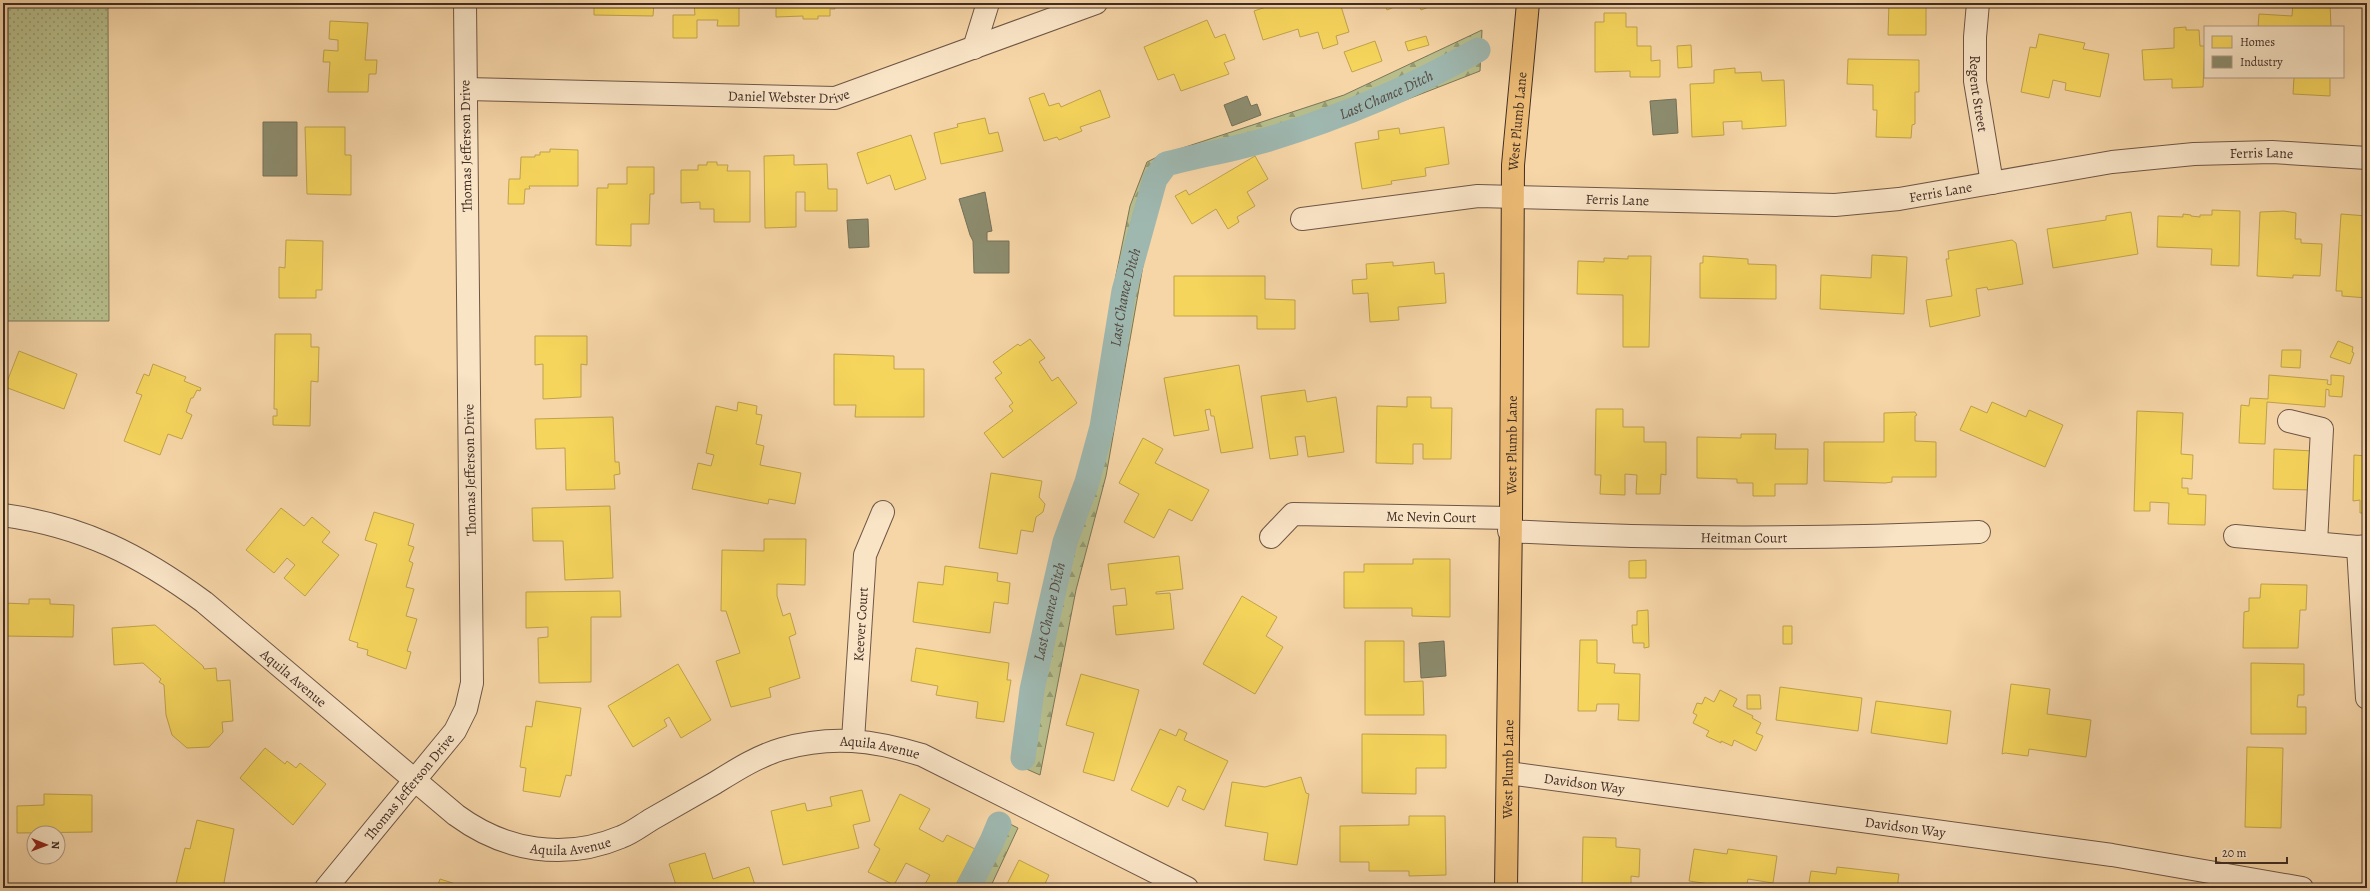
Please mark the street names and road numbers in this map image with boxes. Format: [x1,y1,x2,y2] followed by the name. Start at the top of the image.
[1966,55,1993,134] street label: Regent Street
[1503,71,1531,172] street label: West Plumb Lane
[455,80,477,212] street label: Thomas Jefferson Drive
[728,84,852,107] street label: Daniel Webster Drive
[2229,142,2294,163] street label: Ferris Lane
[1908,177,1973,207] street label: Ferris Lane
[1585,189,1649,210] street label: Ferris Lane
[1502,395,1521,496] street label: West Plumb Lane
[459,404,481,536] street label: Thomas Jefferson Drive
[1386,506,1477,527] street label: Mc Nevin Court
[1700,528,1788,547] street label: Heitman Court
[849,586,872,662] street label: Keever Court
[256,644,331,711] street label: Aquila Avenue
[1497,719,1518,820] street label: West Plumb Lane
[360,730,459,844] street label: Thomas Jefferson Drive
[839,731,922,763] street label: Aquila Avenue
[1543,768,1627,798] street label: Davidson Way
[1864,812,1948,842] street label: Davidson Way
[528,832,613,860] street label: Aquila Avenue

